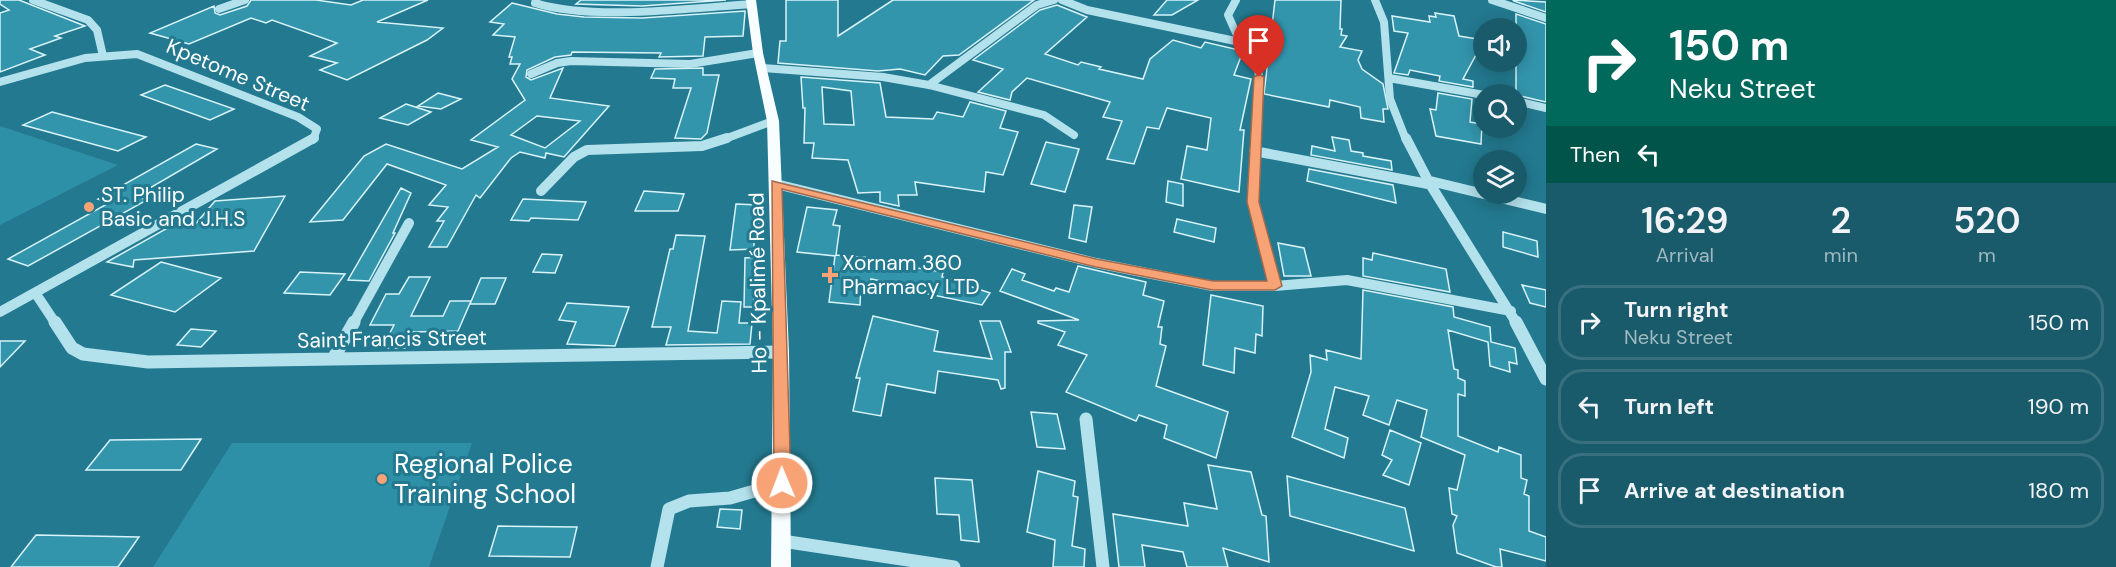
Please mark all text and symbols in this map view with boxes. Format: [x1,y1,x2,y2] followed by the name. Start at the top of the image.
[1233,15,1284,77] pin
[1473,18,1527,204] map controls
[1473,18,1527,72] button: sound
[1669,18,1789,73] text: 150 m
[1242,24,1275,57] icon: arrive
[1570,24,1648,102] icon: right
[162,32,314,118] street label: Kpetome Street
[1669,71,1816,106] text: Neku Street
[1473,84,1527,138] button: search
[1632,138,1665,171] icon: left
[1570,140,1620,169] text: Then
[1473,150,1527,204] button: layers
[101,181,245,233] place label: ST. Philip Basic and J.H.S
[742,192,774,374] street label: Ho - Kpalimé Road
[1641,197,1729,244] text: 16:29
[1830,197,1851,244] text: 2
[1953,197,2021,244] text: 520
[82,200,96,214] marker: ST. Philip Basic and J.H.S
[1656,242,1714,268] text: Arrival
[1824,242,1858,268] text: min
[1978,242,1996,268] text: m
[842,249,980,301] place label: Xornam 360 Pharmacy LTD
[823,268,837,282] marker: Xornam 360 Pharmacy LTD
[1624,295,1729,324] text: Turn right
[1573,306,1606,339] icon: right
[2028,308,2089,337] text: 150 m
[297,323,487,355] street label: Saint Francis Street
[1624,324,1733,350] text: Neku Street
[1573,390,1606,423] icon: left
[1624,392,1714,421] text: Turn left
[2028,392,2089,421] text: 190 m
[394,447,576,511] place label: Regional Police Training School
[750,451,814,515] position arrow
[375,472,389,486] marker: Regional Police Training School
[1573,474,1606,507] icon: arrive
[1624,476,1845,505] text: Arrive at destination
[2028,476,2089,505] text: 180 m

